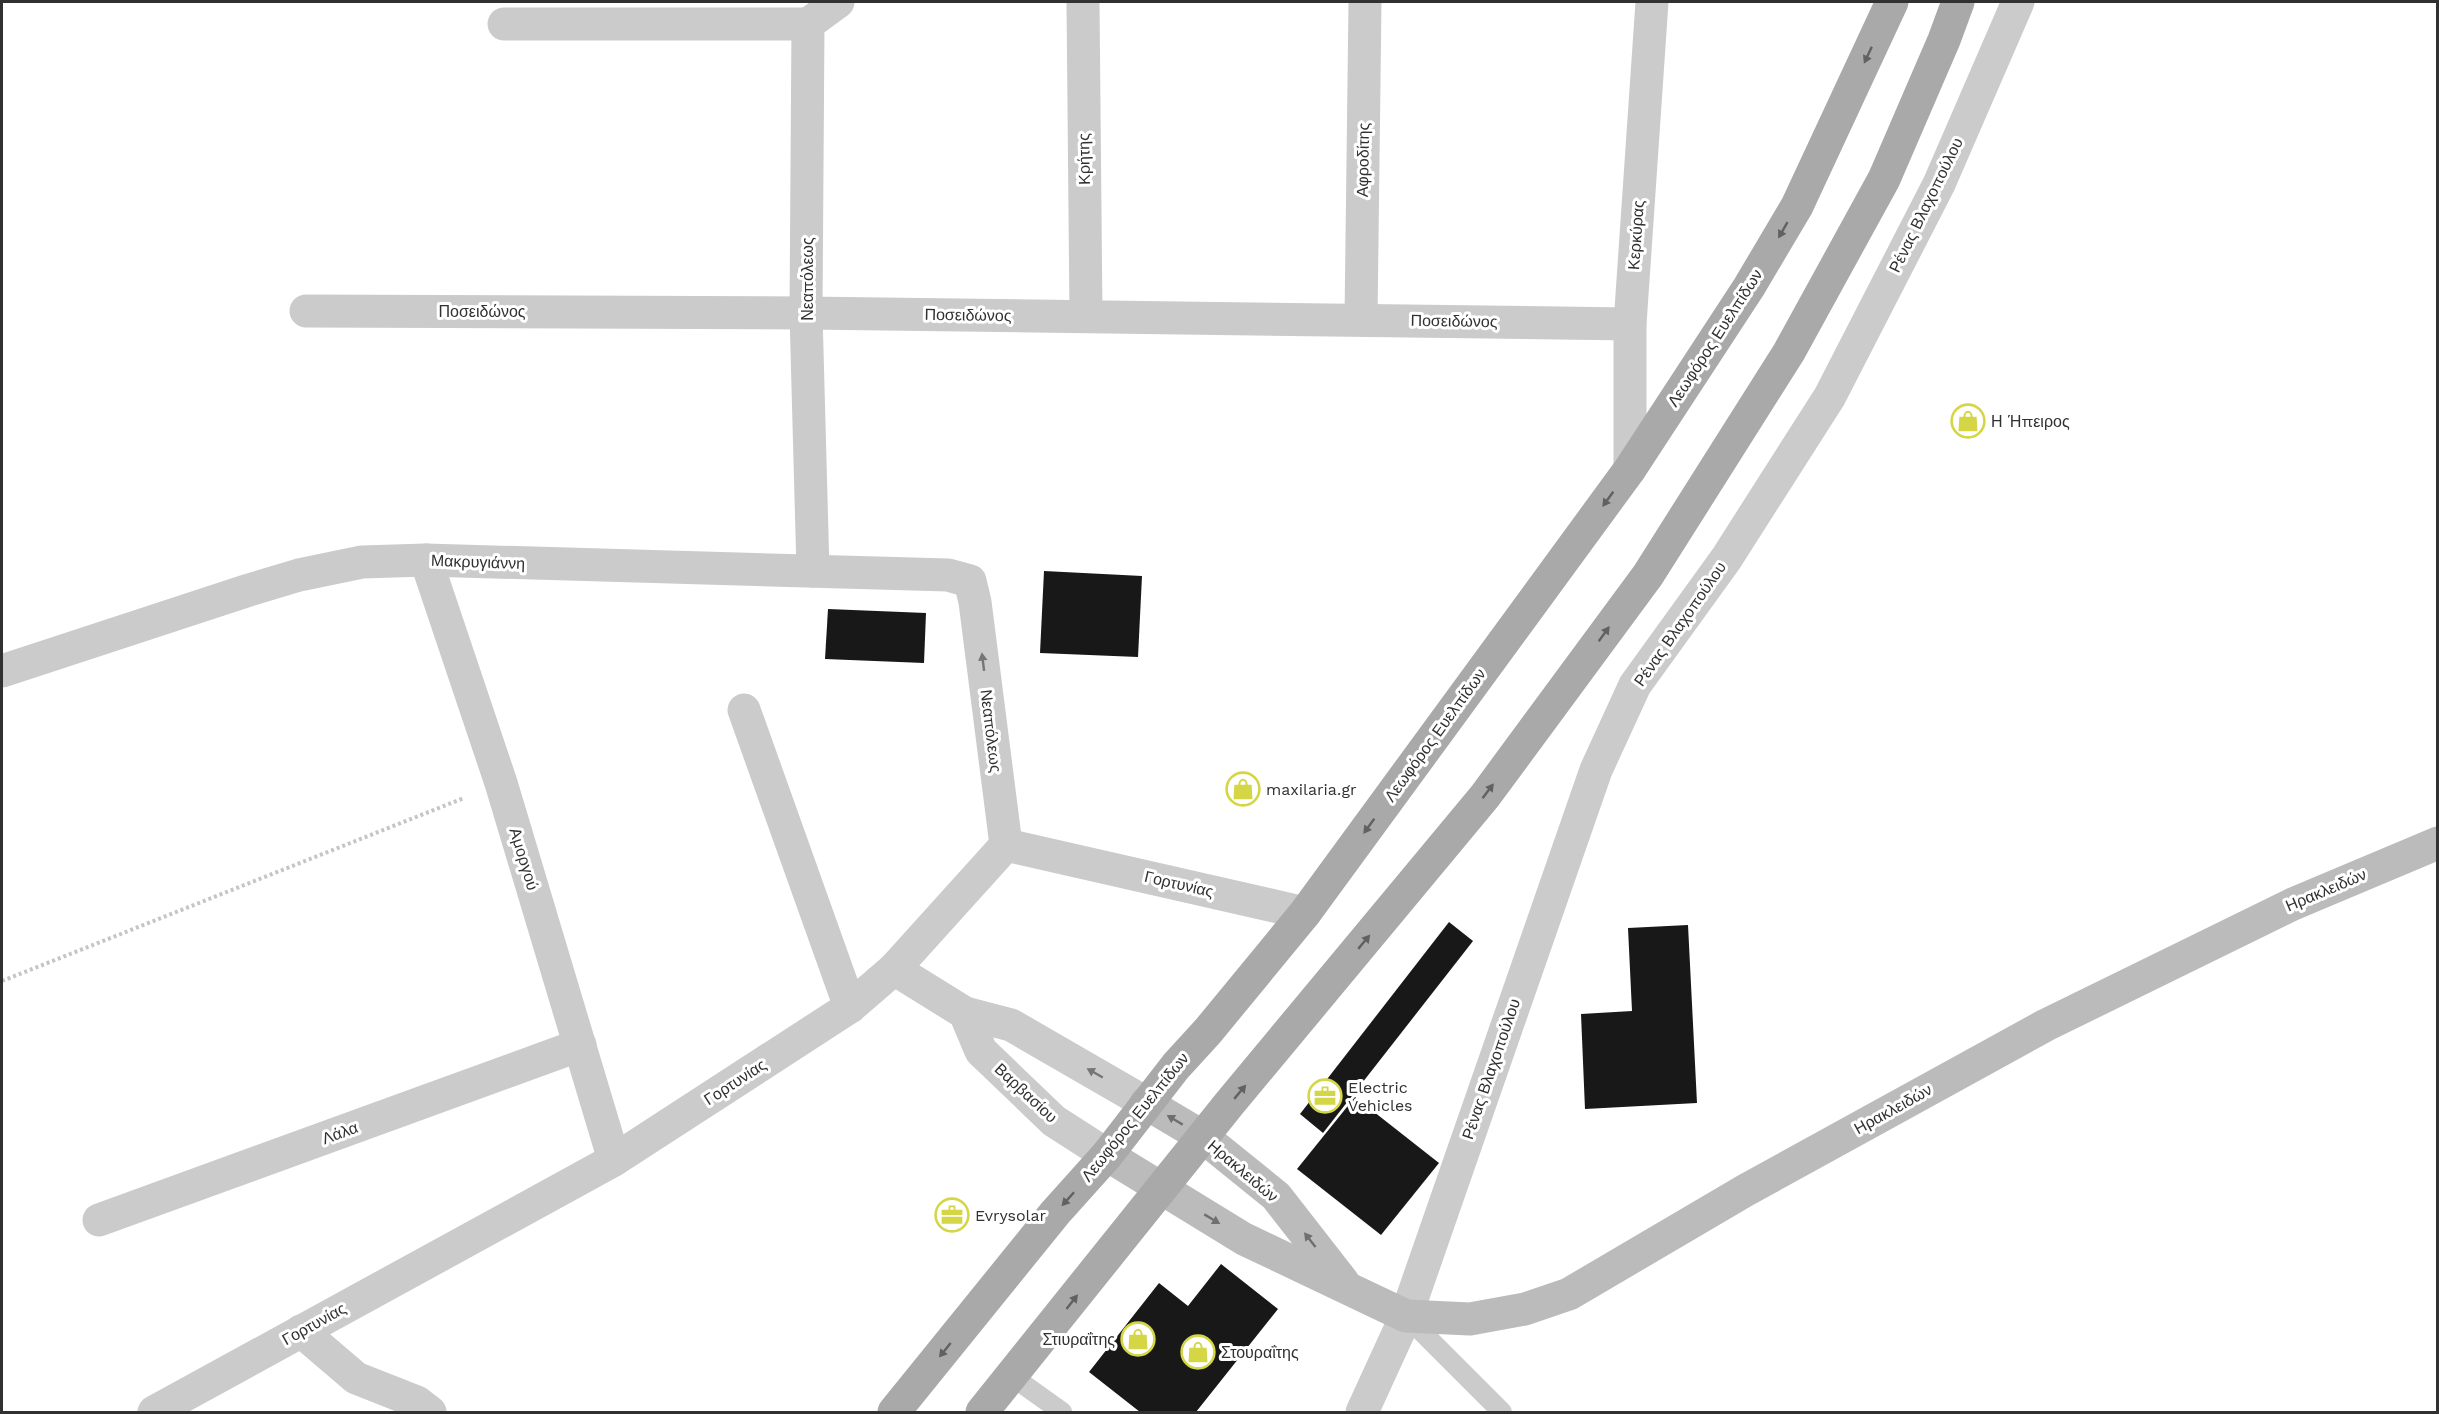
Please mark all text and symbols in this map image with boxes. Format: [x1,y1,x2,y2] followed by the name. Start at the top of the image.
[1863,46,1872,63] one-way arrow
[1353,122,1373,197] street label: Αφροδίτης
[1074,133,1094,185] street label: Κρήτης
[1885,135,1967,275] street label: Ρένας Βλαχοπούλου
[1624,199,1648,270] street label: Κερκύρας
[1777,222,1788,238] one-way arrow
[798,237,817,321] street label: Νεαπόλεως
[1663,266,1767,410] street label: Λεωφόρος Ευελπίδων
[438,302,526,321] street label: Ποσειδώνος
[924,305,1012,325] street label: Ποσειδώνος
[1410,311,1498,331] street label: Ποσειδώνος
[1950,403,1986,439] shop icon: Η Ήπειρος
[1991,412,2070,431] place label: Η Ήπειρος
[1602,491,1614,507] one-way arrow
[431,551,525,573] street label: Μακρυγιάννη
[1630,558,1730,690] street label: Ρένας Βλαχοπούλου
[1598,627,1610,643] one-way arrow
[978,652,987,671] one-way arrow
[1380,665,1490,805] street label: Λεωφόρος Ευελπίδων
[976,688,1006,774] street label: Νεαπόλεως
[1225,771,1261,807] shop icon: maxilaria.gr
[1266,780,1357,799] place label: maxilaria.gr
[1482,783,1494,799] one-way arrow
[1363,818,1375,834] one-way arrow
[506,825,542,893] street label: Αμοργού
[2283,864,2369,916] street label: Ηρακλειδών
[1143,867,1216,901] street label: Γορτυνίας
[1357,934,1370,949] one-way arrow
[1458,996,1524,1142] street label: Ρένας Βλαχοπούλου
[1077,1049,1193,1185] street label: Λεωφόρος Ευελπίδων
[700,1055,770,1109] street label: Γορτυνίας
[991,1059,1061,1127] street label: Βαρβασίου
[1087,1069,1104,1079] one-way arrow
[1307,1078,1343,1114] office icon: Electric Vehicles
[1348,1078,1413,1115] place label: Electric Vehicles
[1851,1080,1935,1138] street label: Ηρακλειδών
[1233,1084,1246,1100] one-way arrow
[1166,1115,1183,1125] one-way arrow
[319,1118,361,1148] street label: Λάλα
[1204,1136,1282,1206] street label: Ηρακλειδών
[1062,1191,1075,1206] one-way arrow
[934,1197,970,1233] office icon: Evrysolar
[975,1206,1047,1225] place label: Evrysolar
[1204,1214,1220,1225] one-way arrow
[1303,1232,1316,1248] one-way arrow
[1065,1294,1078,1310] one-way arrow
[279,1299,350,1349] street label: Γορτυνίας
[1120,1321,1156,1357] shop icon: Στιυραΐτης
[1042,1330,1115,1349] place label: Στιυραΐτης
[1180,1334,1216,1370] shop icon: Στουραΐτης
[938,1342,951,1358] one-way arrow
[1221,1343,1299,1362] place label: Στουραΐτης

